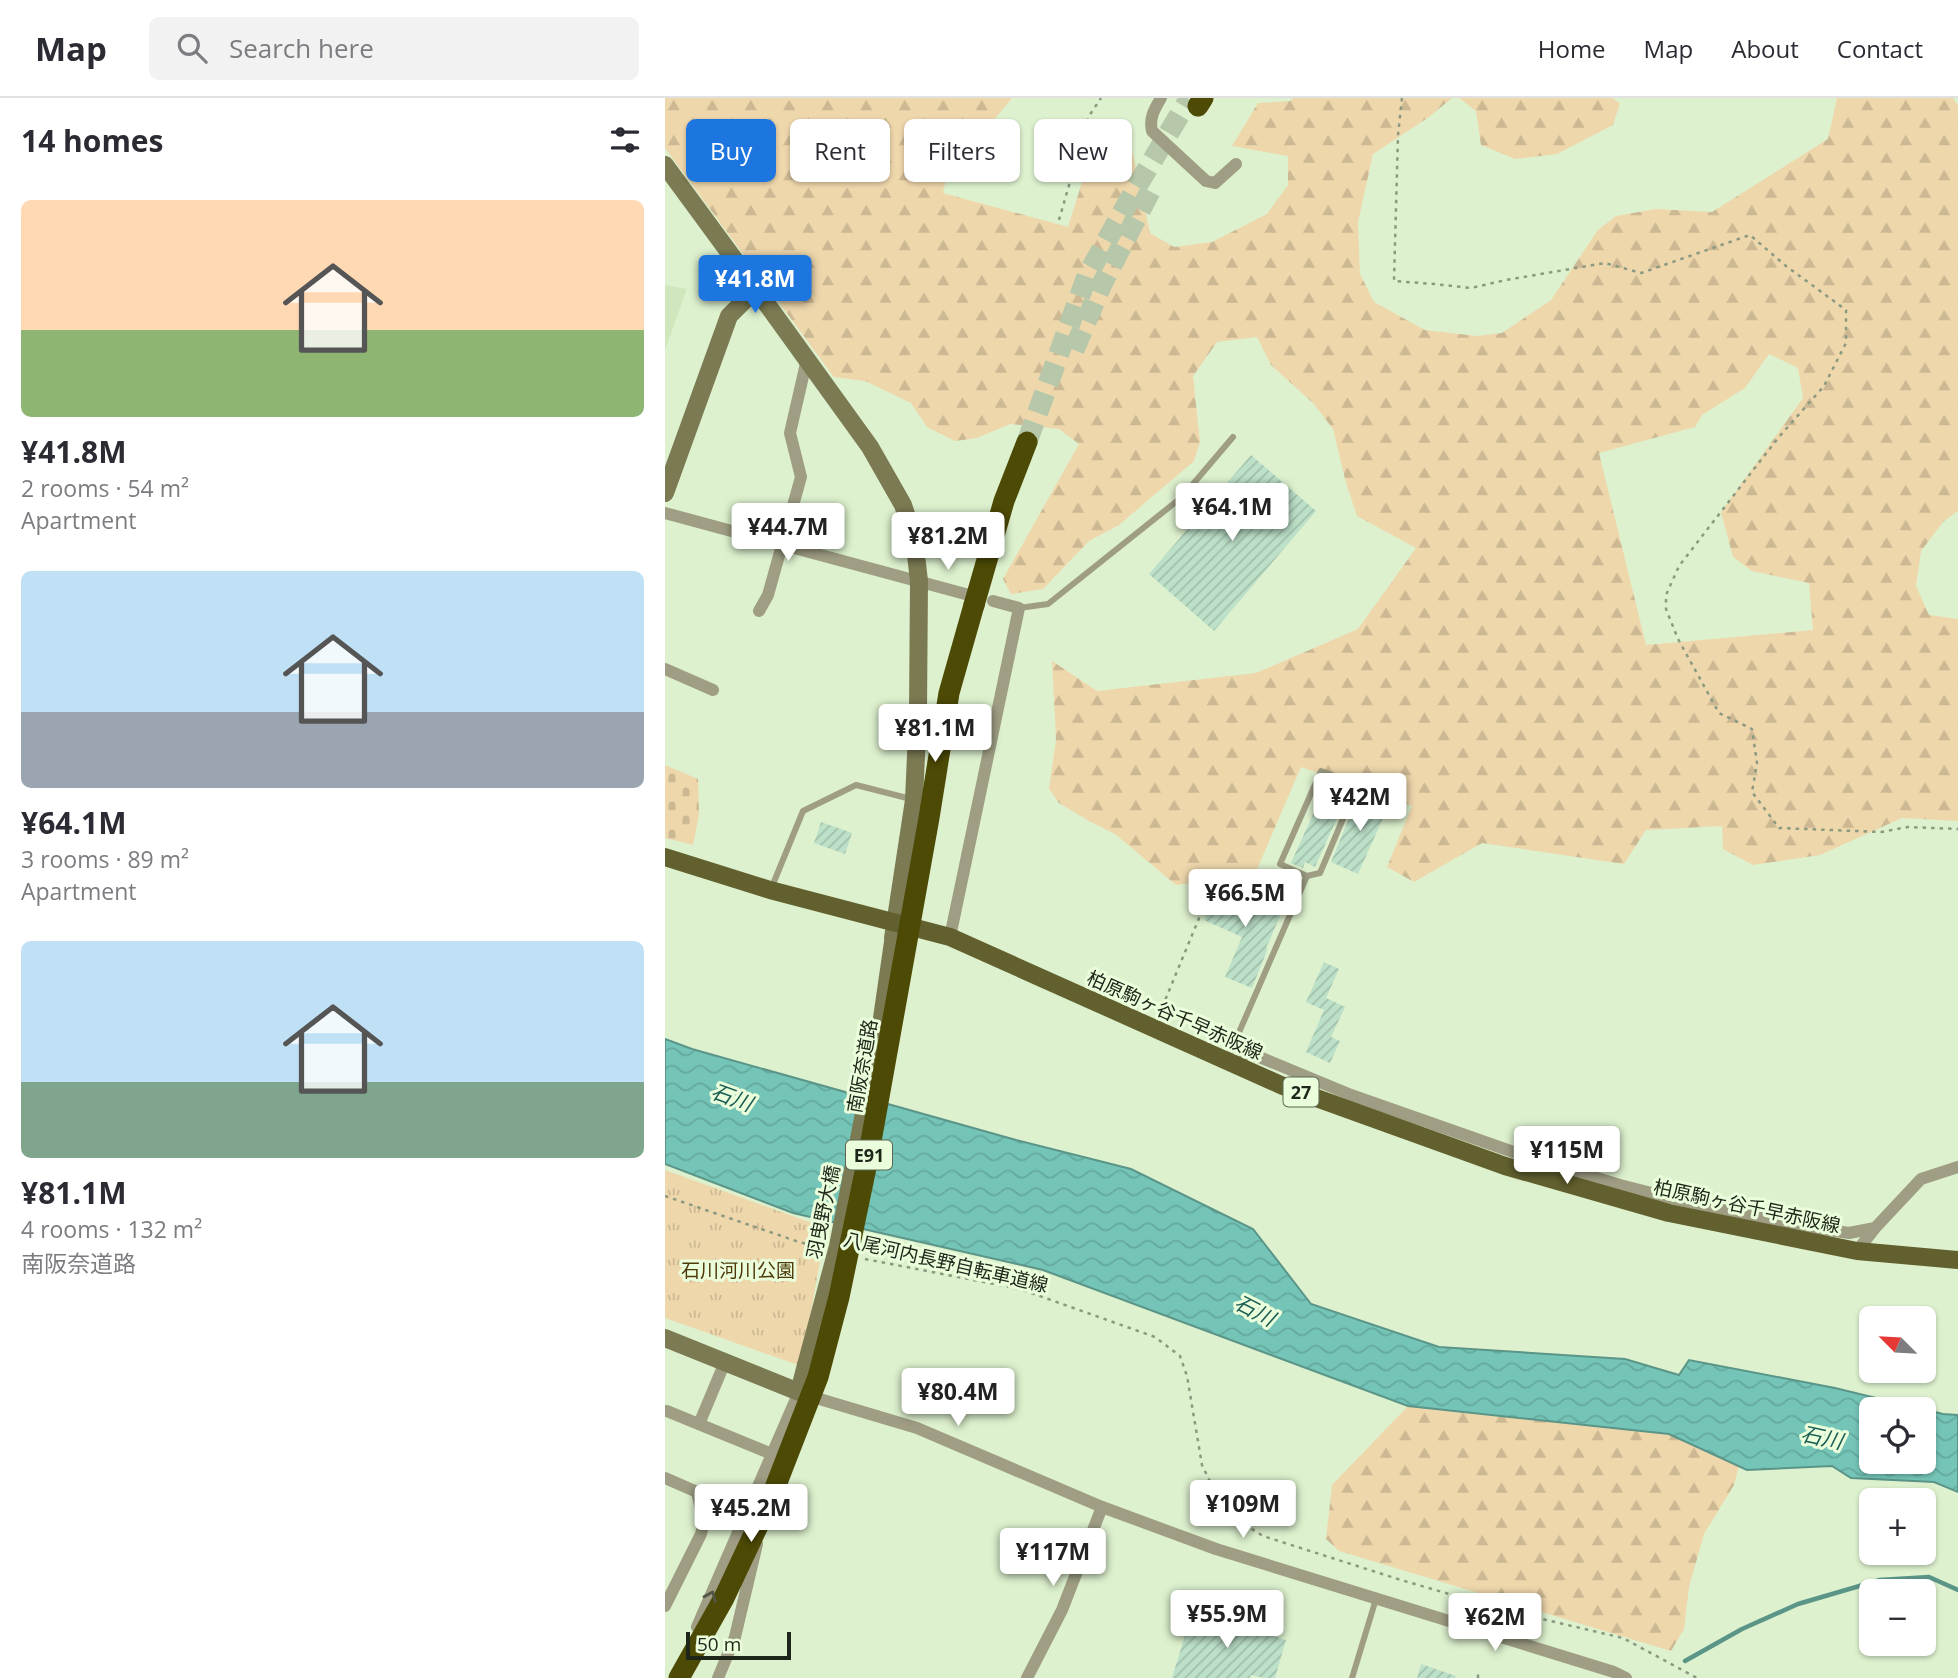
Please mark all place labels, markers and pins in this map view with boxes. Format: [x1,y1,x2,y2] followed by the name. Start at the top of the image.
[698,256,812,315] pin: ¥41.8M
[1175,484,1289,543] pin: ¥64.1M
[731,504,845,563] pin: ¥44.7M
[891,512,1005,572] pin: ¥81.2M
[878,704,992,764] pin: ¥81.1M
[1319,774,1401,833] pin: ¥42M
[1188,870,1302,929] pin: ¥66.5M
[1518,1126,1616,1186] pin: ¥115M
[901,1368,1015,1428] pin: ¥80.4M
[1194,1480,1292,1540] pin: ¥109M
[694,1484,808,1544] pin: ¥45.2M
[1004,1528,1102,1588] pin: ¥117M
[1170,1590,1284,1650] pin: ¥55.9M
[1454,1594,1536,1653] pin: ¥62M

